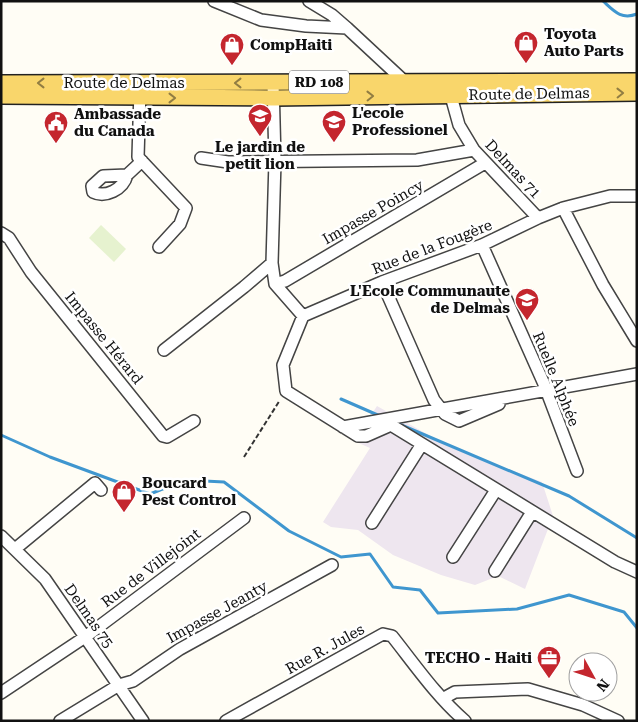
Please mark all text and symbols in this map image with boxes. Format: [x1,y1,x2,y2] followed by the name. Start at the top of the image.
[544,25,624,60] place label: Toyota Auto Parts
[513,30,539,64] shop icon: Toyota Auto Parts
[219,32,245,66] shop icon: CompHaiti
[250,36,332,54] place label: CompHaiti
[289,70,349,94] road number: RD 108
[63,74,185,92] street label: Route de Delmas
[36,78,44,88] one-way arrow
[234,78,242,88] one-way arrow
[468,84,590,104] street label: Route de Delmas
[616,88,624,98] one-way arrow
[366,91,374,102] one-way arrow
[169,93,177,103] one-way arrow
[247,103,273,137] school or university icon: Le jardin de petit lion
[352,104,448,139] place label: L'ecole Professionel
[74,105,161,140] place label: Ambassade du Canada
[321,109,347,143] school or university icon: L'ecole Professionel
[43,110,69,144] public building icon: Ambassade du Canada
[481,136,545,202] street label: Delmas 71
[215,138,305,173] place label: Le jardin de petit lion
[319,176,427,248] street label: Impasse Poincy
[369,216,495,278] street label: Rue de la Fougère
[350,282,510,317] place label: L'Ecole Communaute de Delmas
[514,287,540,321] school or university icon: L'Ecole Communaute de Delmas
[61,288,147,388] street label: Impasse Hérard
[529,329,583,429] street label: Ruelle Alphée
[142,474,236,509] place label: Boucard Pest Control
[111,479,137,513] shop icon: Boucard Pest Control
[98,525,205,611] street label: Rue de Villejoint
[164,577,270,647] street label: Impasse Jeanty
[60,581,118,651] street label: Delmas 75
[283,620,367,678] street label: Rue R. Jules
[536,645,562,679] office icon: TECHO - Haiti
[425,649,532,667] place label: TECHO - Haiti
[568,652,618,702] north arrow
[593,676,613,695] text: N

